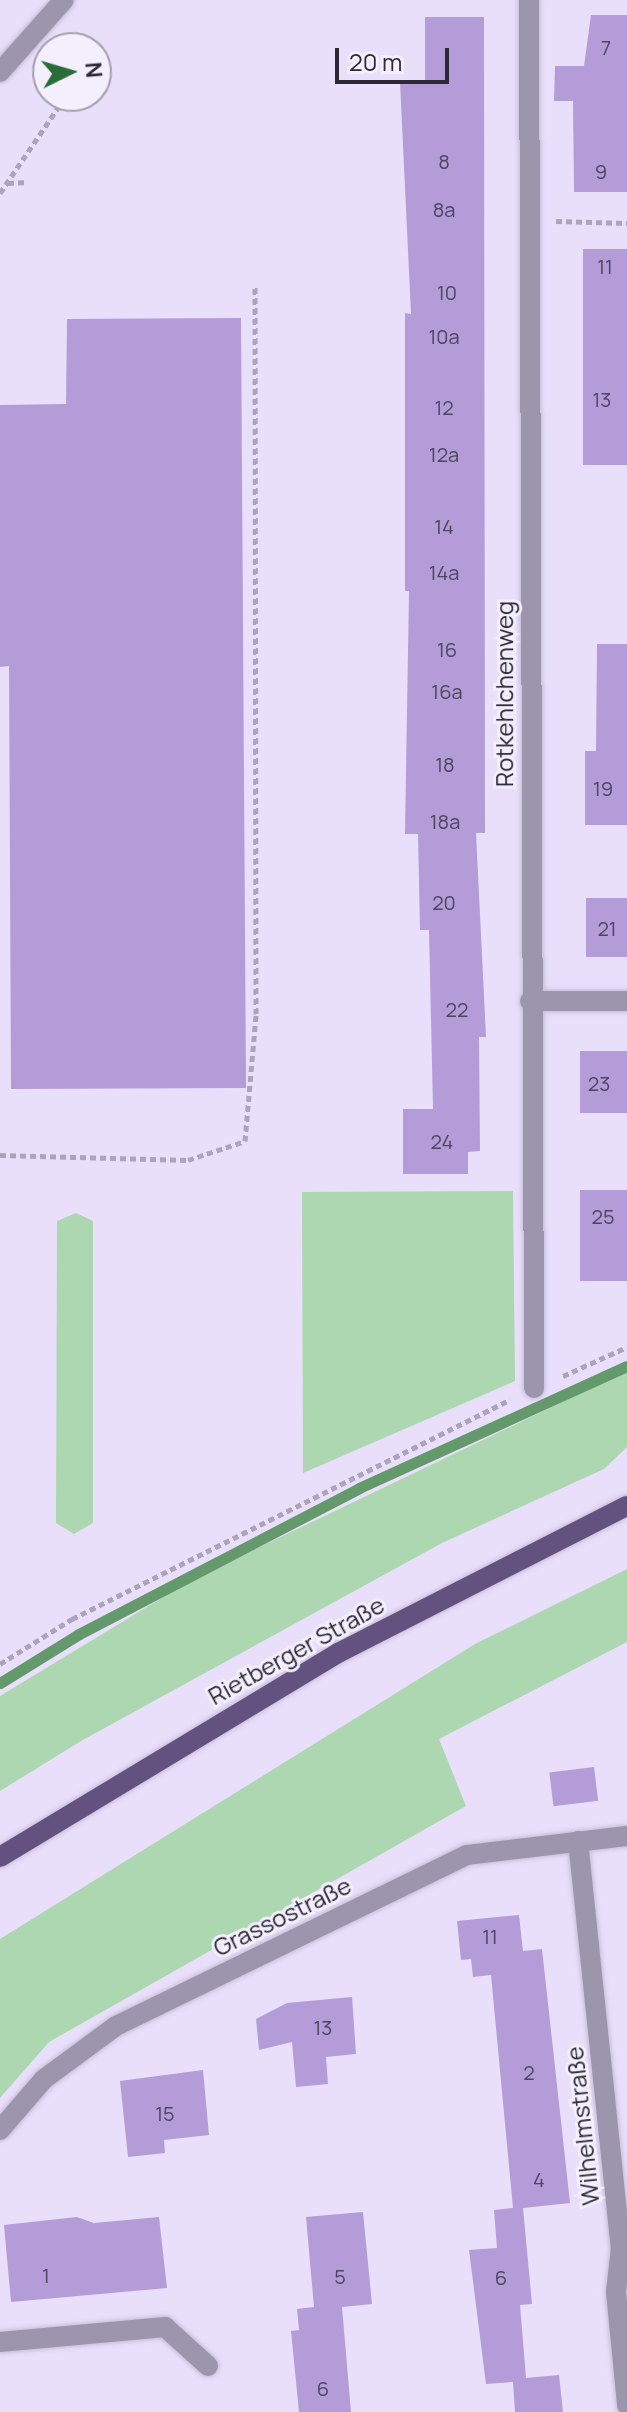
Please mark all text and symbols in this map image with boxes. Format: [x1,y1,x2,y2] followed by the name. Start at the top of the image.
[32,32,112,112] north arrow
[339,32,453,82] scale bar
[601,35,611,59] house number: 7
[349,45,402,78] text: 20 m
[78,61,110,79] text: N
[438,149,450,173] house number: 8
[595,159,607,183] house number: 9
[433,197,455,221] house number: 8a
[597,254,613,278] house number: 11
[437,280,457,304] house number: 10
[428,324,460,348] house number: 10a
[593,387,611,411] house number: 13
[434,395,454,419] house number: 12
[429,442,459,466] house number: 12a
[434,514,454,538] house number: 14
[429,560,459,584] house number: 14a
[490,601,518,787] street label: Rotkehlchenweg
[437,637,457,661] house number: 16
[431,679,463,703] house number: 16a
[435,752,455,776] house number: 18
[593,776,613,800] house number: 19
[430,809,460,833] house number: 18a
[432,890,456,914] house number: 20
[597,916,617,940] house number: 21
[446,997,468,1021] house number: 22
[588,1071,610,1095] house number: 23
[431,1129,453,1153] house number: 24
[592,1204,614,1228] house number: 25
[203,1590,389,1710] street label: Rietberger Straße
[208,1870,356,1962] street label: Grassostraße
[482,1924,498,1948] house number: 11
[314,2015,332,2039] house number: 13
[559,2045,605,2207] street label: Wilhelmstraße
[523,2060,535,2084] house number: 2
[155,2101,175,2125] house number: 15
[533,2167,545,2191] house number: 4
[42,2263,50,2287] house number: 1
[334,2264,346,2288] house number: 5
[495,2265,507,2289] house number: 6
[317,2376,329,2400] house number: 6

